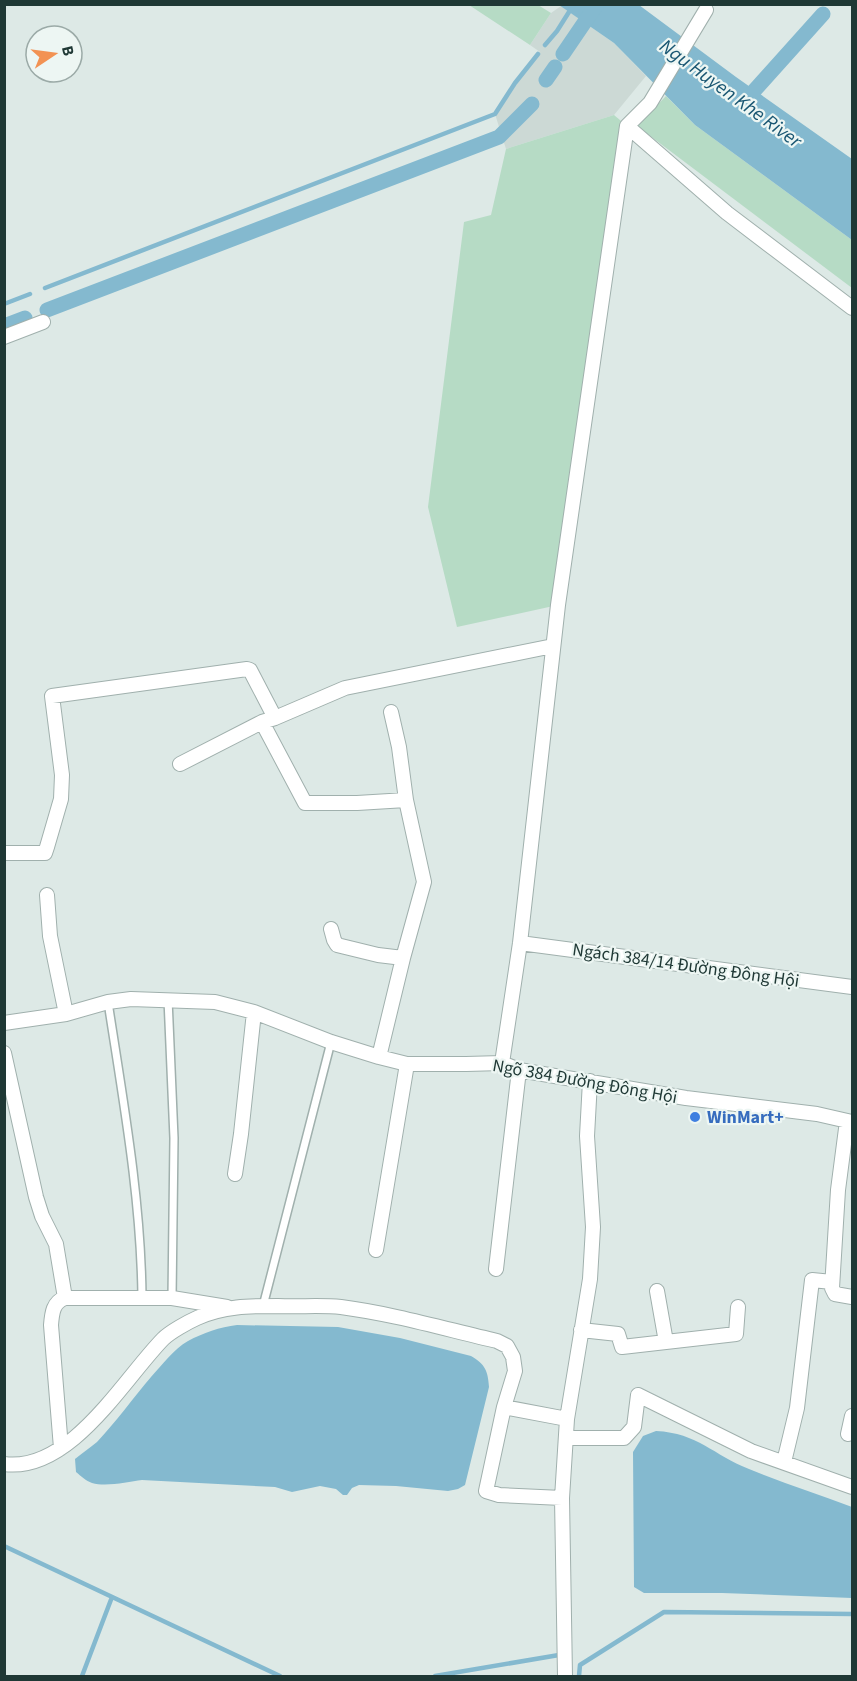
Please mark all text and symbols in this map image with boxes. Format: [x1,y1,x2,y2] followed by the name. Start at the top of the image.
[24,24,84,84] north arrow
[654,33,808,156] water label: Ngu Huyen Khe River
[56,44,80,58] text: B
[571,937,801,994] street label: Ngách 384/14 Đường Đông Hội
[490,1053,679,1110] street label: Ngõ 384 Đường Đông Hội
[707,1105,784,1130] place label: WinMart+
[688,1110,702,1124] marker: WinMart+

